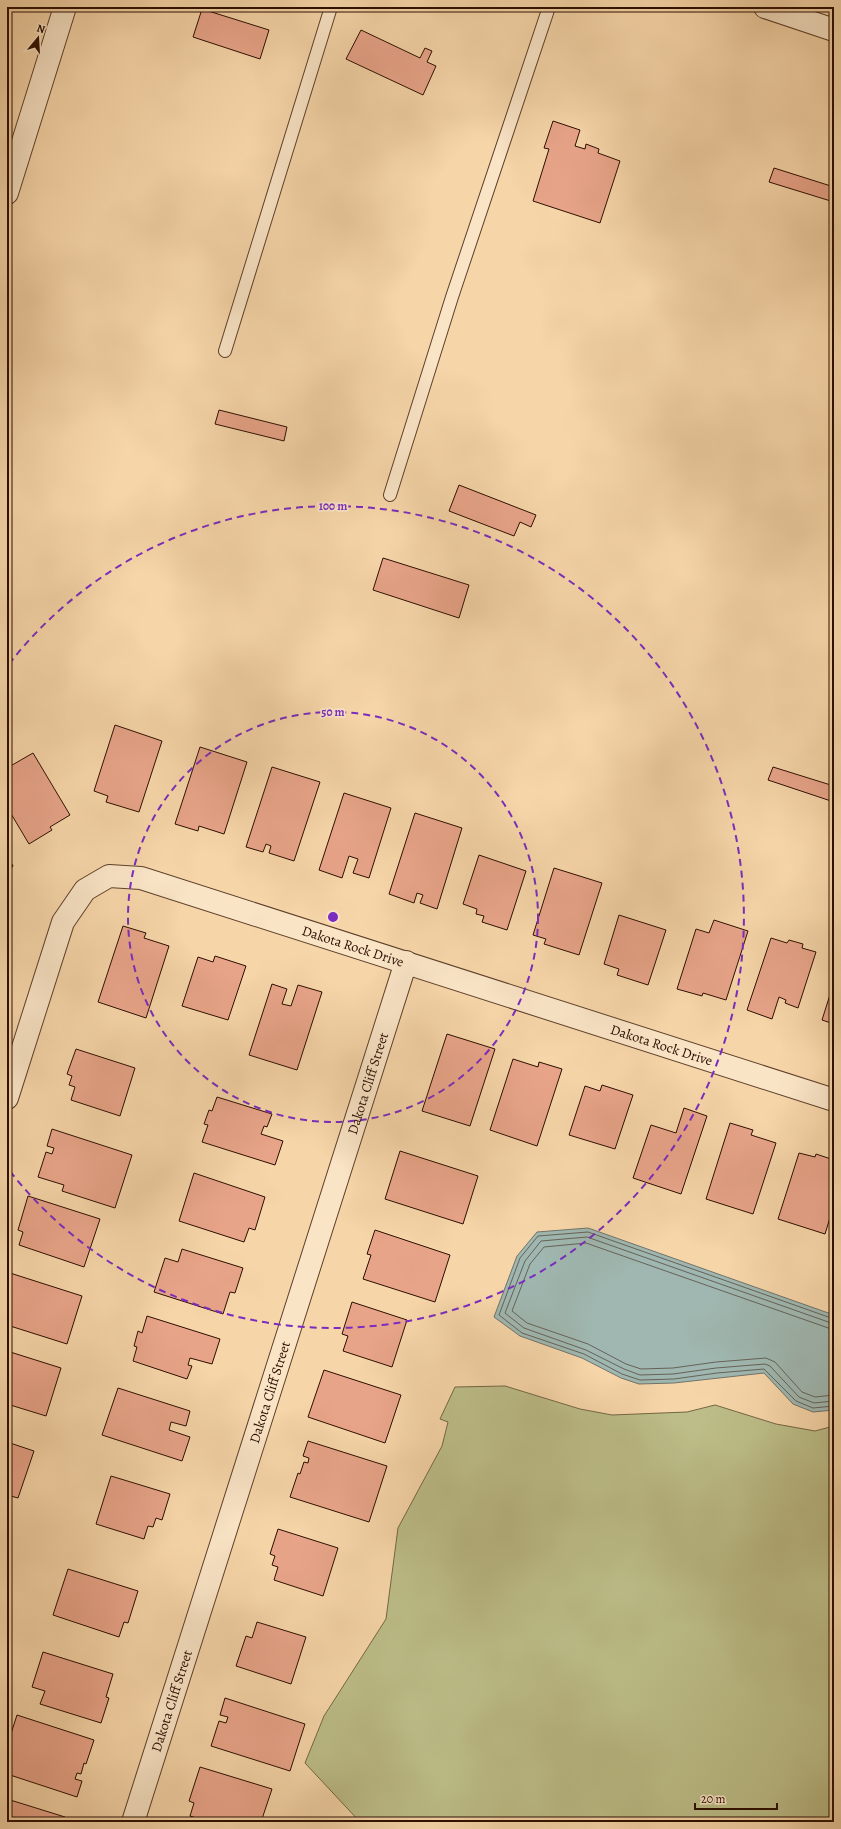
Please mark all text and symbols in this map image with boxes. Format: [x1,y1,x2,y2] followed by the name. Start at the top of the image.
[18,18,58,58] north arrow
[35,21,47,37] text: N
[319,498,347,514] text: 100 m
[321,704,345,720] text: 50 m
[326,910,340,924] centre of rings
[299,921,406,972] street label: Dakota Rock Drive
[608,1020,715,1070] street label: Dakota Rock Drive
[343,1030,393,1137] street label: Dakota Cliff Street
[245,1338,295,1446] street label: Dakota Cliff Street
[147,1647,197,1755] street label: Dakota Cliff Street
[695,1785,777,1811] scale bar
[701,1791,725,1807] text: 20 m

